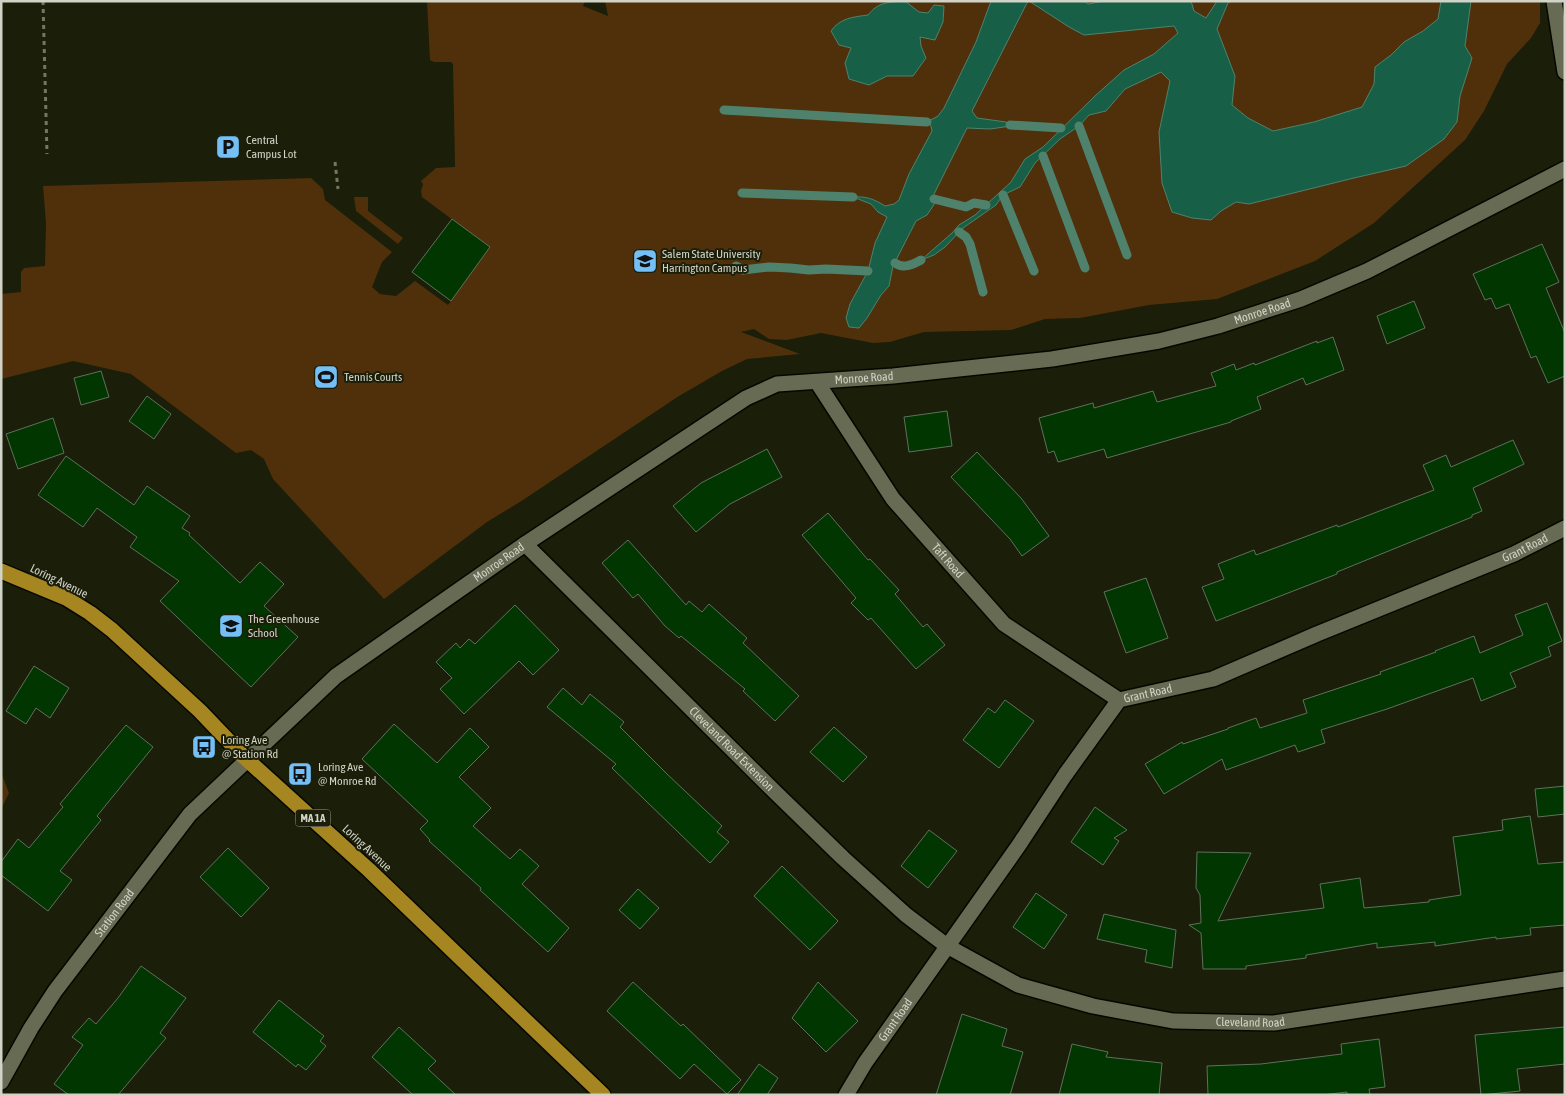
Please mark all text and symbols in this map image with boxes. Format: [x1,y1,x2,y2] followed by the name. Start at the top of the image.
[246,133,297,161] place label: Central Campus Lot
[215,134,241,160] parking icon: Central Campus Lot
[662,247,761,275] place label: Salem State University Harrington Campus
[632,248,658,274] school or university icon: Salem State University Harrington Campus
[1232,296,1292,327] street label: Monroe Road
[313,364,339,390] sports icon: Tennis Courts
[834,369,894,387] street label: Monroe Road
[344,370,402,384] place label: Tennis Courts
[1500,531,1550,565] street label: Grant Road
[471,540,527,585] street label: Monroe Road
[929,541,967,581] street label: Taft Road
[28,561,90,601] street label: Loring Avenue
[248,612,319,640] place label: The Greenhouse School
[218,613,244,639] school or university icon: The Greenhouse School
[1122,681,1174,706] street label: Grant Road
[686,704,777,794] street label: Cleveland Road Extension
[222,733,278,761] place label: Loring Ave @ Station Rd
[191,734,217,760] bus stop icon: Loring Ave @ Station Rd
[318,760,376,788] place label: Loring Ave @ Monroe Rd
[287,761,313,787] bus stop icon: Loring Ave @ Monroe Rd
[296,810,330,826] road number: MA 1A
[339,822,395,874] street label: Loring Avenue
[92,886,137,940] street label: Station Road
[876,996,915,1044] street label: Grant Road
[1216,1014,1286,1030] street label: Cleveland Road

